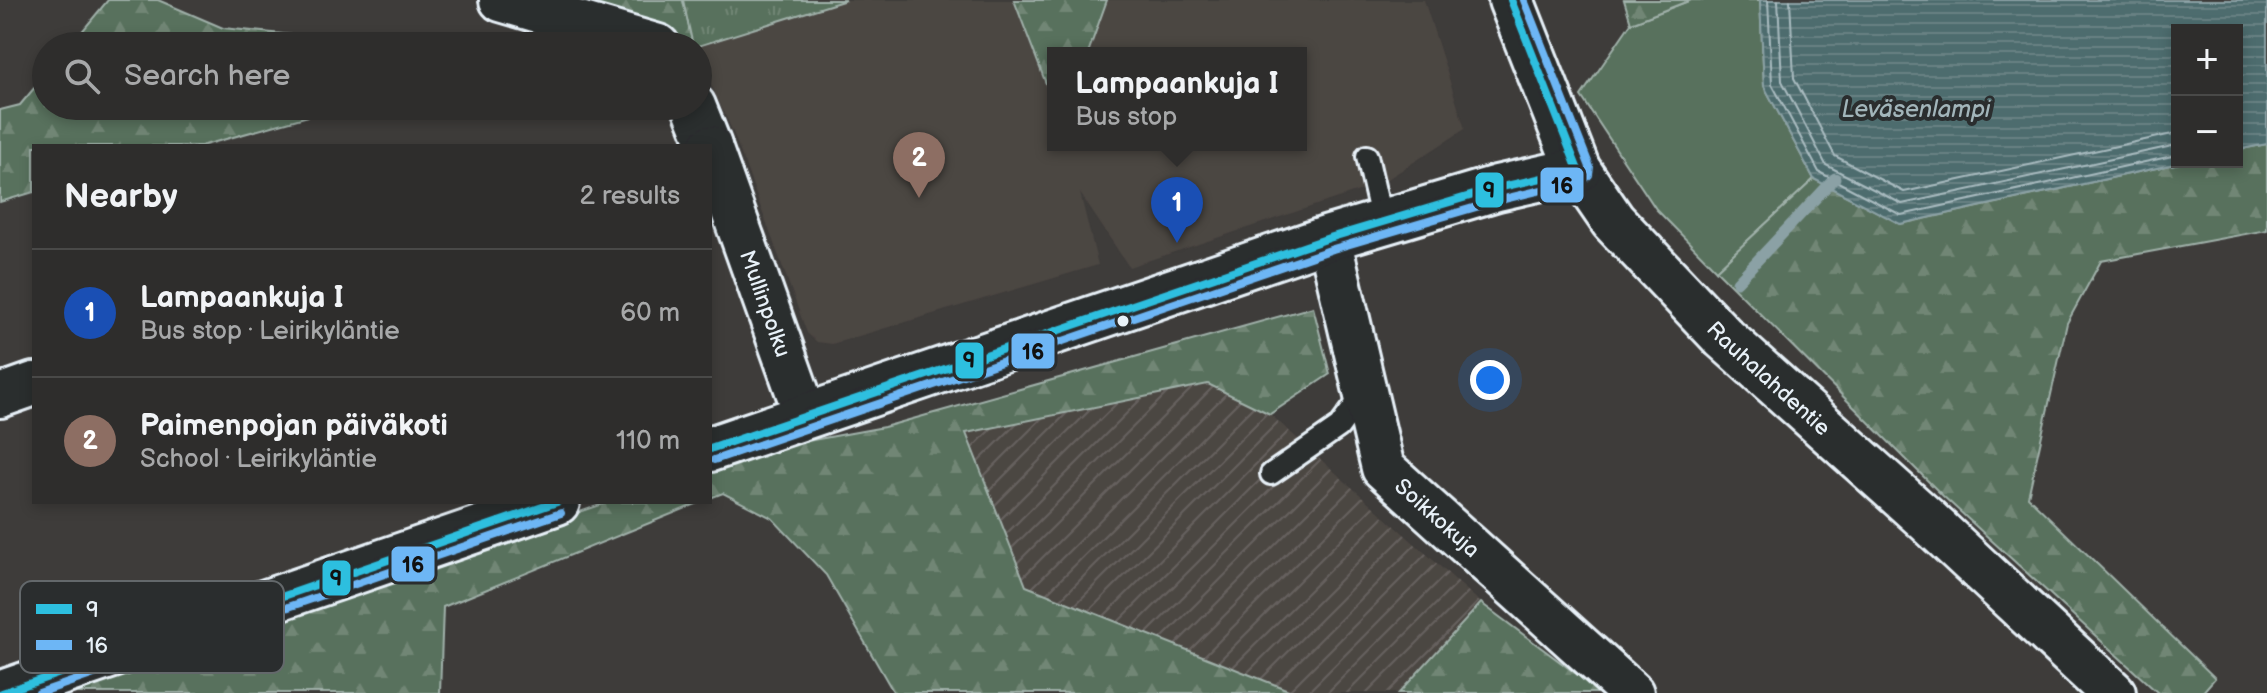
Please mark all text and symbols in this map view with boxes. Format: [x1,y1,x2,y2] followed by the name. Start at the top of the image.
[2171,24,2243,168] map controls
[2171,24,2243,96] button: +
[32,32,712,120] search box
[1047,47,1307,151] popup
[60,54,104,98] icon: search
[124,58,290,94] text: Search here
[1075,66,1279,102] text: Lampaankuja I
[1842,95,1992,124] water label: Leväsenlampi
[2171,96,2243,168] button: −
[1075,102,1177,133] text: Bus stop
[893,132,945,198] pin: 2
[1539,166,1585,204] line badge: 16
[1474,171,1505,209] line badge: 9
[1551,173,1573,200] text: 16
[64,176,178,217] text: Nearby
[1151,177,1203,243] pin: 1
[1483,178,1495,205] text: 9
[580,181,680,212] text: 2 results
[733,247,796,361] street label: Mullinpolku
[140,280,344,316] text: Lampaankuja I
[85,298,95,329] text: 1
[620,298,680,329] text: 60 m
[1115,313,1131,329] unlabelled marker
[140,316,400,347] text: Bus stop · Leirikyläntie
[1700,316,1835,442] street label: Rauhalahdentie
[1010,332,1056,370] line badge: 16
[1022,339,1044,366] text: 16
[954,341,985,380] line badge: 9
[963,348,975,375] text: 9
[1470,360,1510,400] your location
[140,408,448,444] text: Paimenpojan päiväkoti
[82,426,98,457] text: 2
[616,426,680,457] text: 110 m
[140,444,377,475] text: School · Leirikyläntie
[1389,473,1485,564] street label: Soikkokuja
[390,545,436,583] line badge: 16
[402,552,424,579] text: 16
[321,559,352,597] line badge: 9
[330,566,342,593] text: 9
[20,581,284,673] legend
[86,597,99,624] text: 9
[86,633,108,660] text: 16

